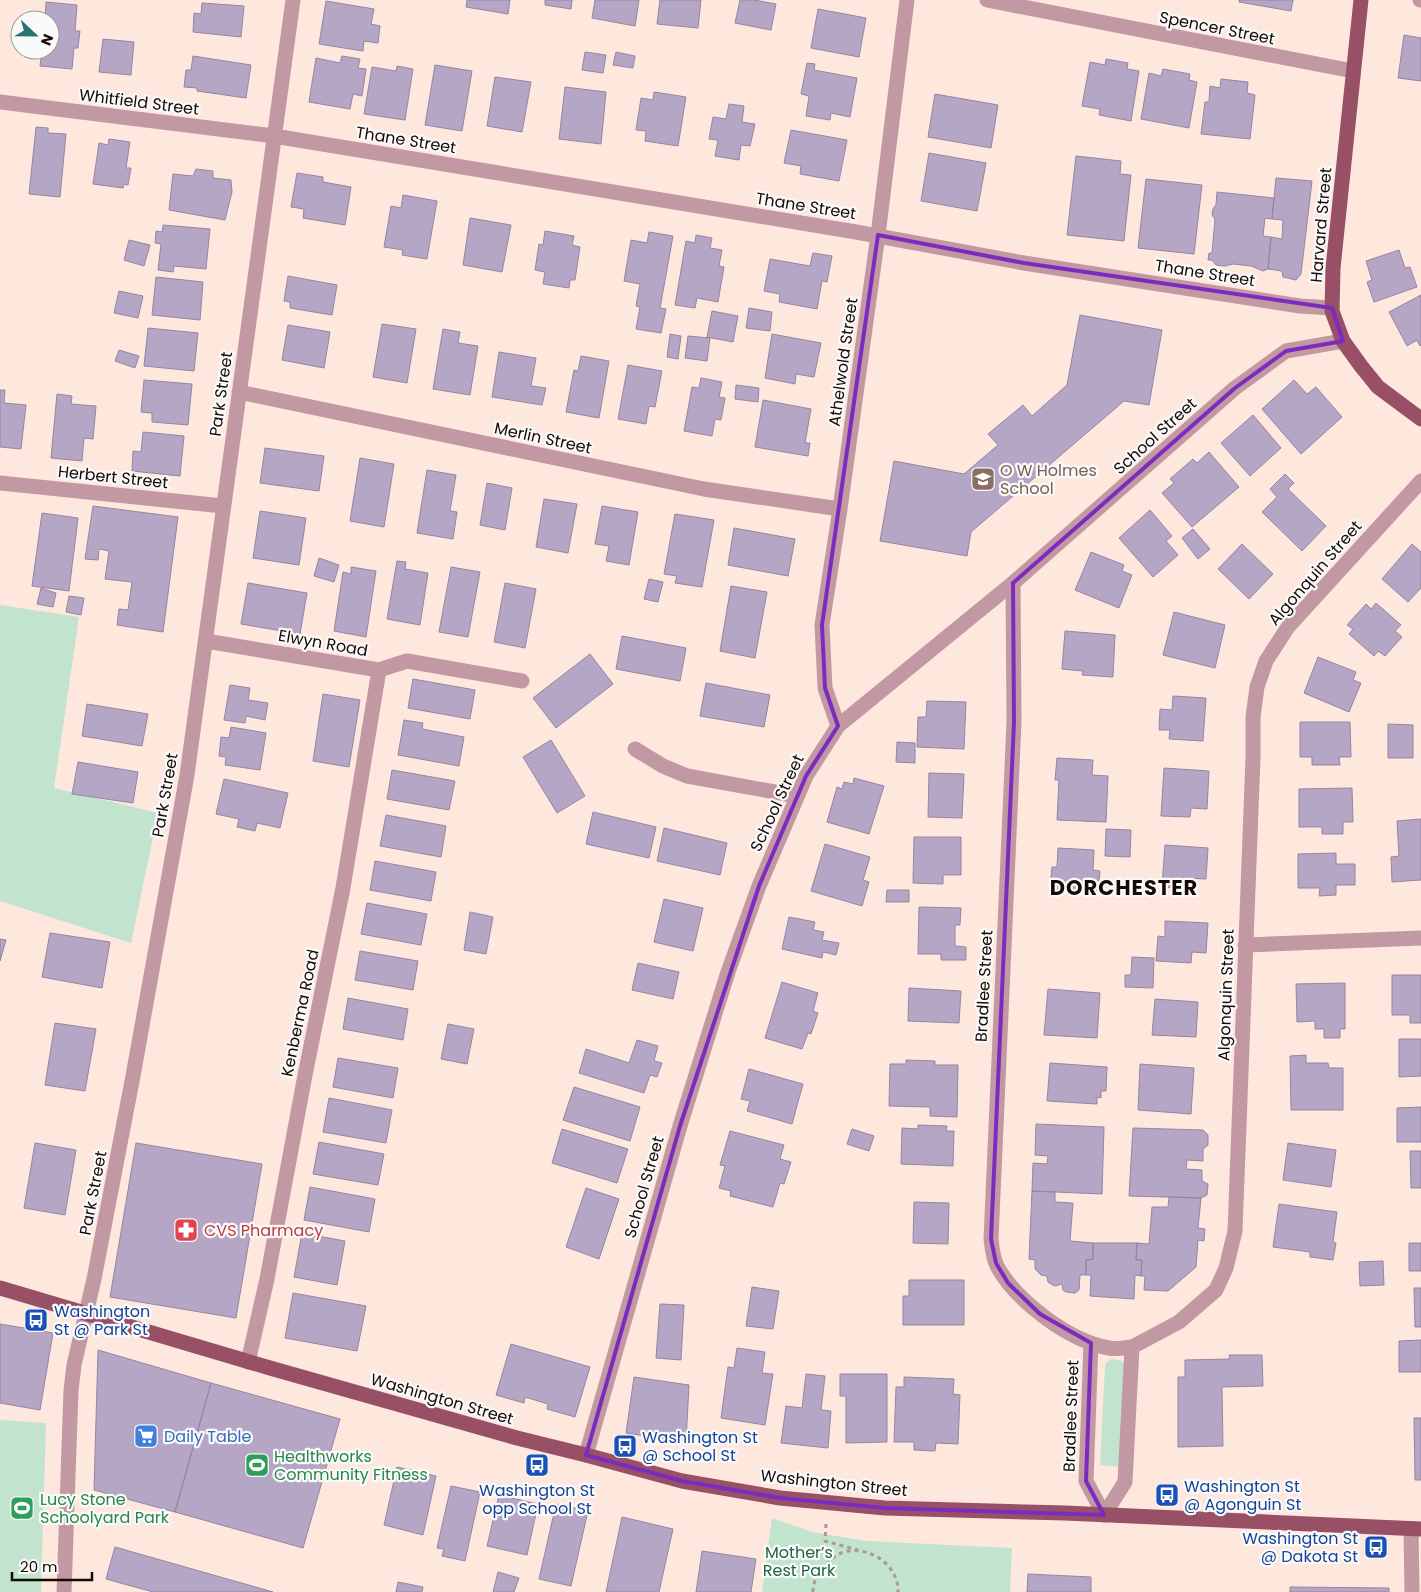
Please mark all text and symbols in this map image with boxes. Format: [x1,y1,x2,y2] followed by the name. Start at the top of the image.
[1157,6,1277,50] street label: Spencer Street
[10,10,60,60] north arrow
[36,31,58,48] text: N
[78,83,200,121] street label: Whitfield Street
[354,121,458,159] street label: Thane Street
[1305,166,1338,284] street label: Harvard Street
[754,187,858,225] street label: Thane Street
[1153,254,1257,292] street label: Thane Street
[823,296,863,428] street label: Athelwold Street
[204,350,238,438] street label: Park Street
[1108,392,1202,480] street label: School Street
[492,416,594,460] street label: Merlin Street
[1000,459,1097,500] place label: O W Holmes School
[57,460,169,494] street label: Herbert Street
[970,466,996,492] school or university icon: O W Holmes School
[1263,515,1367,630] street label: Algonquin Street
[276,624,370,662] street label: Elwyn Road
[744,750,810,855] street label: School Street
[146,751,184,839] street label: Park Street
[1050,873,1198,902] district label: DORCHESTER
[1212,928,1240,1062] street label: Algonquin Street
[970,929,998,1043] street label: Bradlee Street
[275,947,325,1079] street label: Kenberma Road
[618,1133,670,1241] street label: School Street
[74,1149,112,1237] street label: Park Street
[173,1217,199,1243] pharmacy icon: CVS Pharmacy
[204,1219,323,1242] place label: CVS Pharmacy
[54,1300,150,1341] place label: Washington St @ Park St
[23,1307,49,1333] bus stop icon: Washington St @ Park St
[1058,1359,1084,1473] street label: Bradlee Street
[368,1368,516,1430] street label: Washington Street
[133,1423,159,1449] supermarket icon: Daily Table
[164,1425,252,1448] place label: Daily Table
[642,1426,758,1467] place label: Washington St @ School St
[612,1433,638,1459] bus stop icon: Washington St @ School St
[274,1445,428,1486] place label: Healthworks Community Fitness
[244,1452,270,1478] sports icon: Healthworks Community Fitness
[524,1452,550,1478] bus stop icon: Washington St opp School St
[759,1464,909,1502] street label: Washington Street
[1184,1475,1301,1516] place label: Washington St @ Agonguin St
[479,1479,595,1520] place label: Washington St opp School St
[1154,1482,1180,1508] bus stop icon: Washington St @ Agonguin St
[40,1488,170,1529] place label: Lucy Stone Schoolyard Park
[9,1495,35,1521] sports icon: Lucy Stone Schoolyard Park
[1242,1527,1358,1568] place label: Washington St @ Dakota St
[1363,1534,1389,1560] bus stop icon: Washington St @ Dakota St
[763,1541,836,1582] park label: Mother’s Rest Park
[12,1550,92,1582] scale bar
[20,1556,58,1577] text: 20 m

